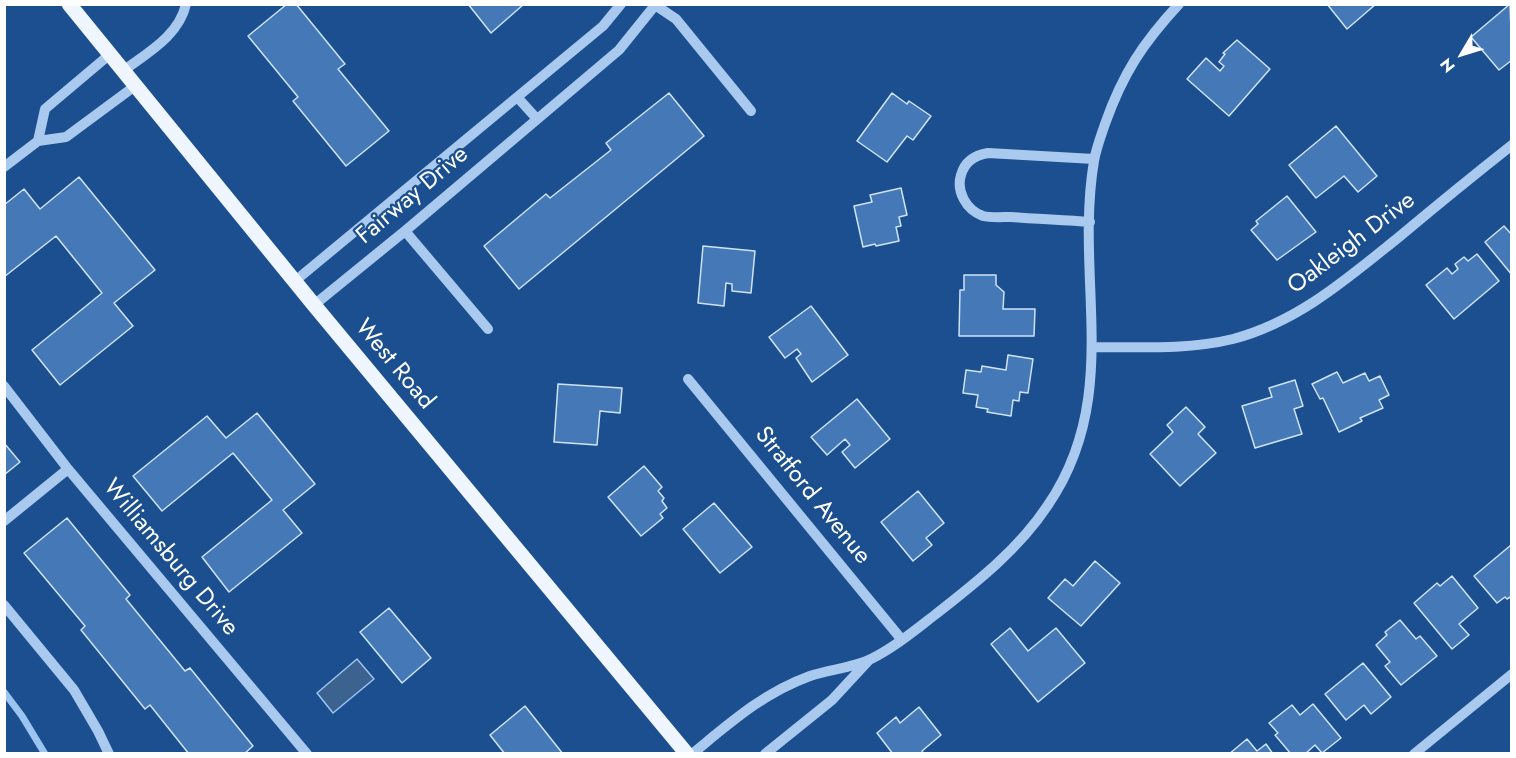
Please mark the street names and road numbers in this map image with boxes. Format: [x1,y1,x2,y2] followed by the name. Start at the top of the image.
[351,141,475,251] street label: Fairway Drive
[1283,187,1421,301] street label: Oakleigh Drive
[348,314,440,416] street label: West Road
[748,422,876,570] street label: Stratford Avenue
[96,474,244,642] street label: Williamsburg Drive

